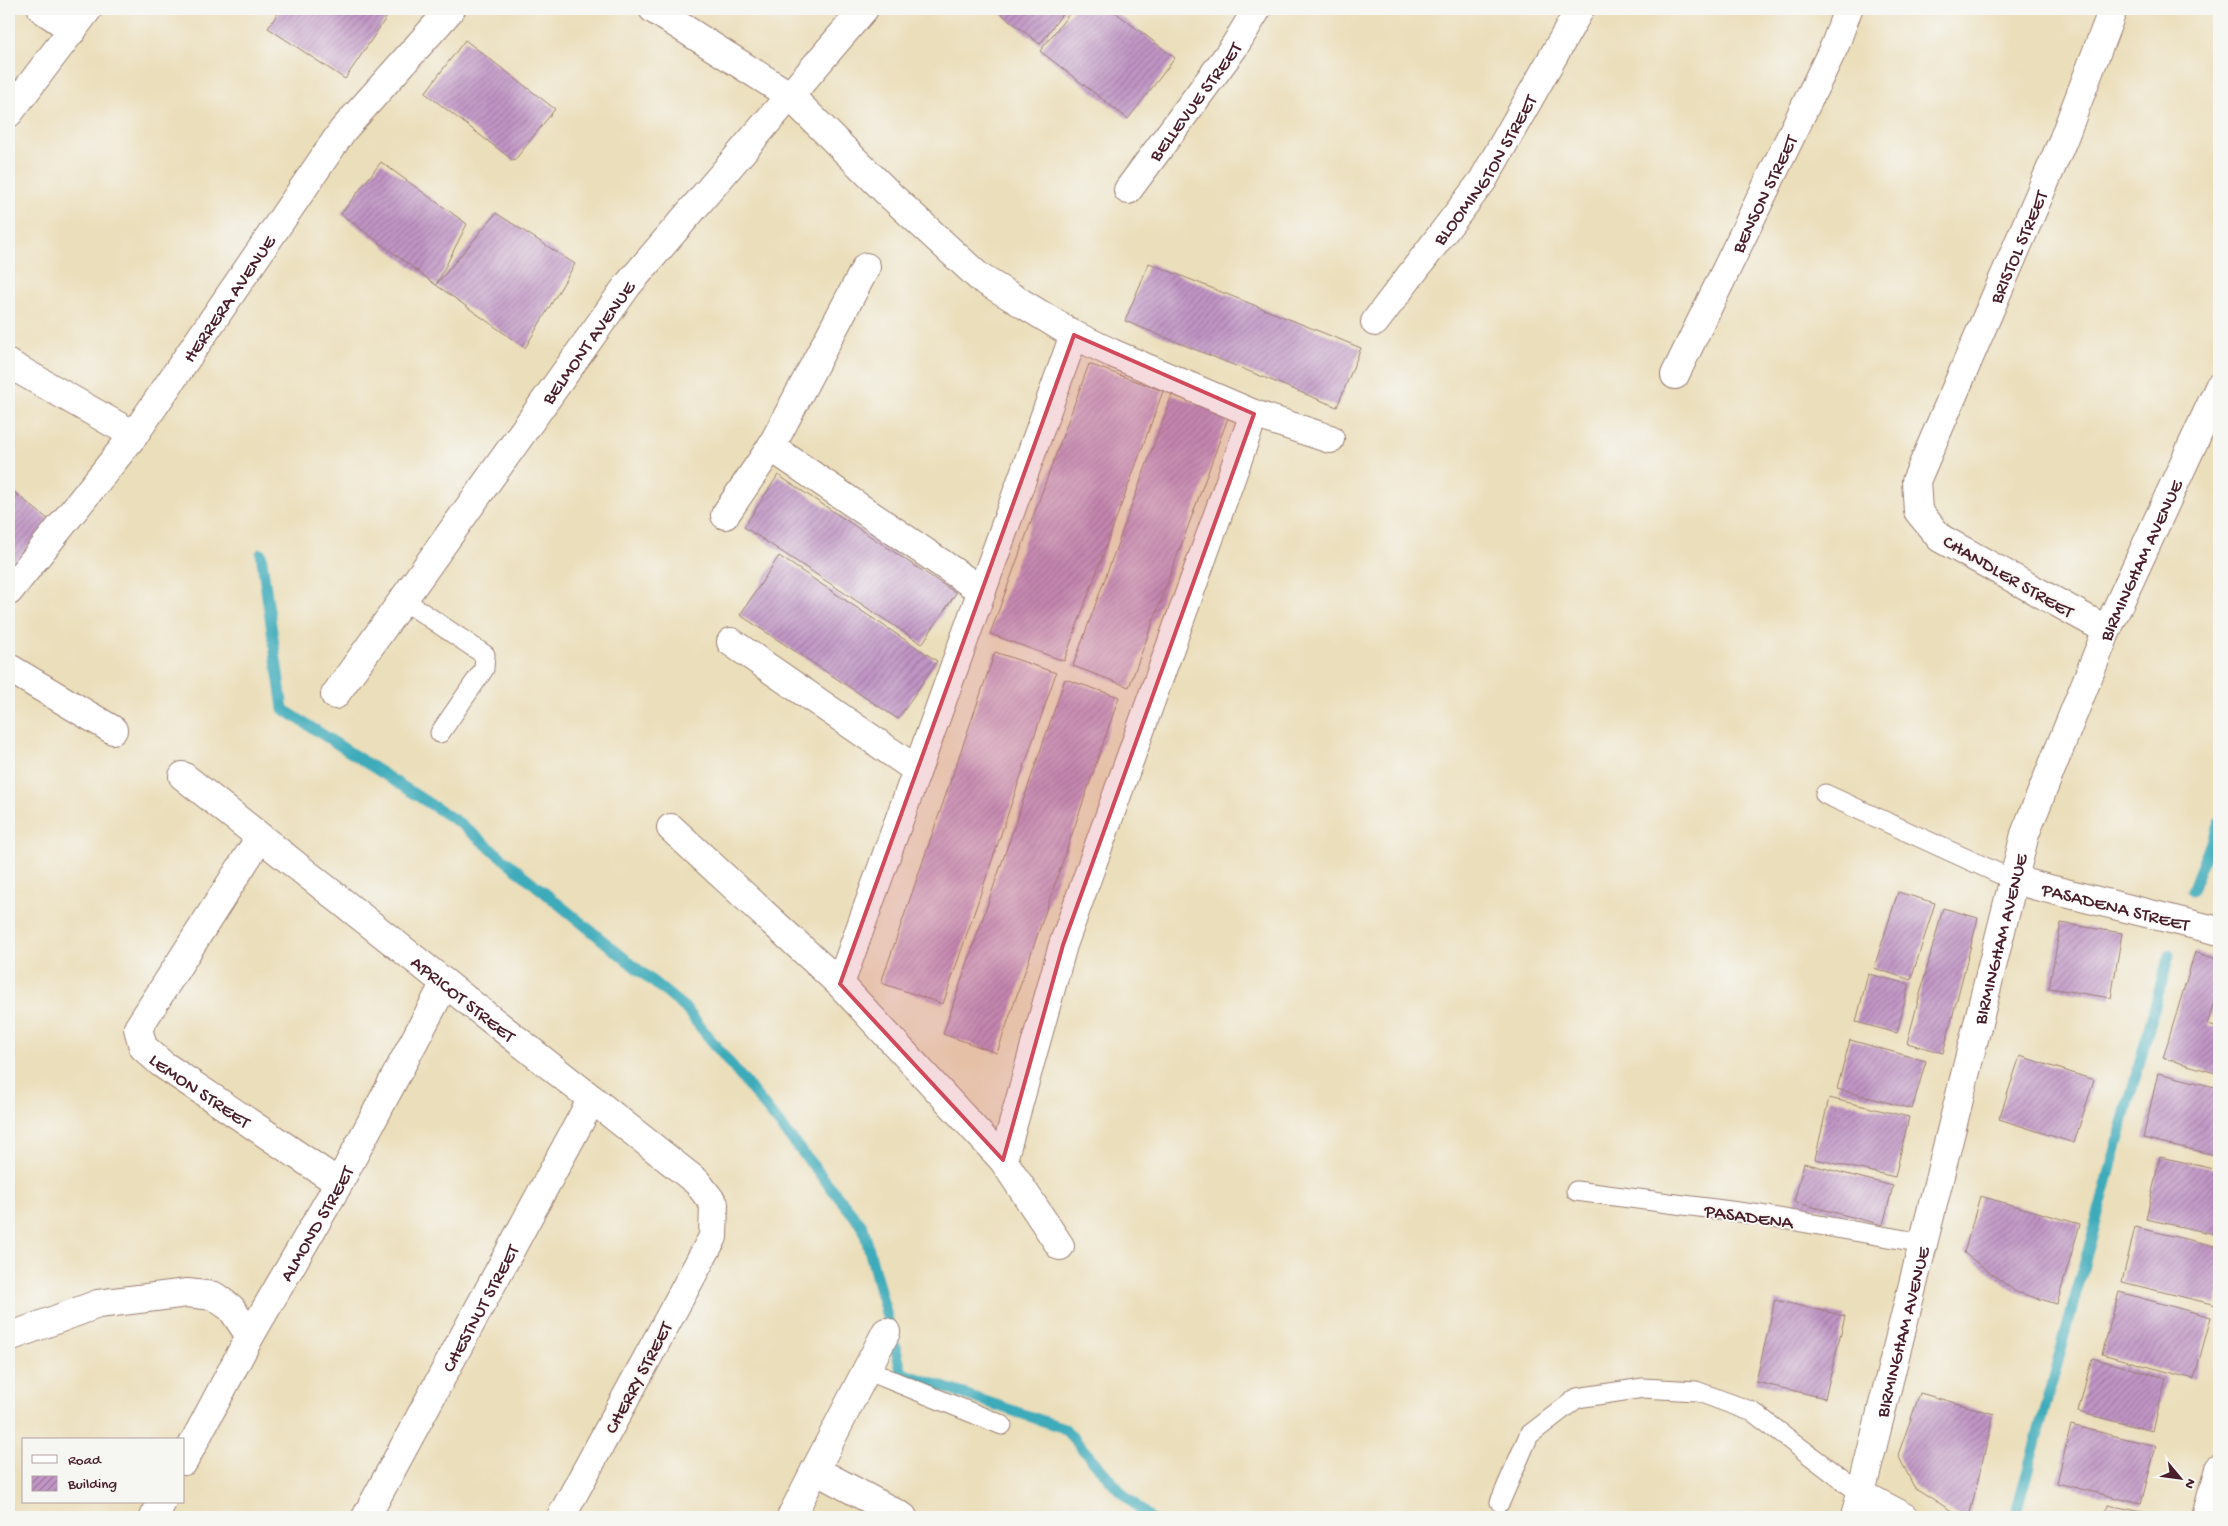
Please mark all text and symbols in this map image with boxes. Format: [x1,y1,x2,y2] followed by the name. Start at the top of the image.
[1145,39,1249,168] street label: BELLEVUE STREET
[1429,91,1544,252] street label: BLOOMINGTON STREET
[1728,131,1805,258] street label: BENSON STREET
[1986,187,2055,309] street label: BRISTOL STREET
[179,231,283,368] street label: HERRERA AVENUE
[538,277,643,411] street label: BELMONT AVENUE
[2095,476,2190,646] street label: BIRMINGHAM AVENUE
[1938,531,2077,625] street label: CHANDLER STREET
[1970,851,2035,1028] street label: BIRMINGHAM AVENUE
[2038,879,2192,938] street label: PASADENA STREET
[405,952,519,1049] street label: APRICOT STREET
[143,1050,254,1136] street label: LEMON STREET
[276,1163,361,1286] street label: ALMOND STREET
[1702,1201,1796,1236] street label: PASADENA
[439,1241,526,1377] street label: CHESTNUT STREET
[1872,1244,1937,1421] street label: BIRMINGHAM AVENUE
[601,1318,680,1438] street label: CHERRY STREET
[22,1438,185,1504] legend
[68,1452,102,1470] text: Road
[2156,1454,2206,1504] north arrow
[2180,1475,2199,1491] text: N
[67,1476,117,1494] text: Building

